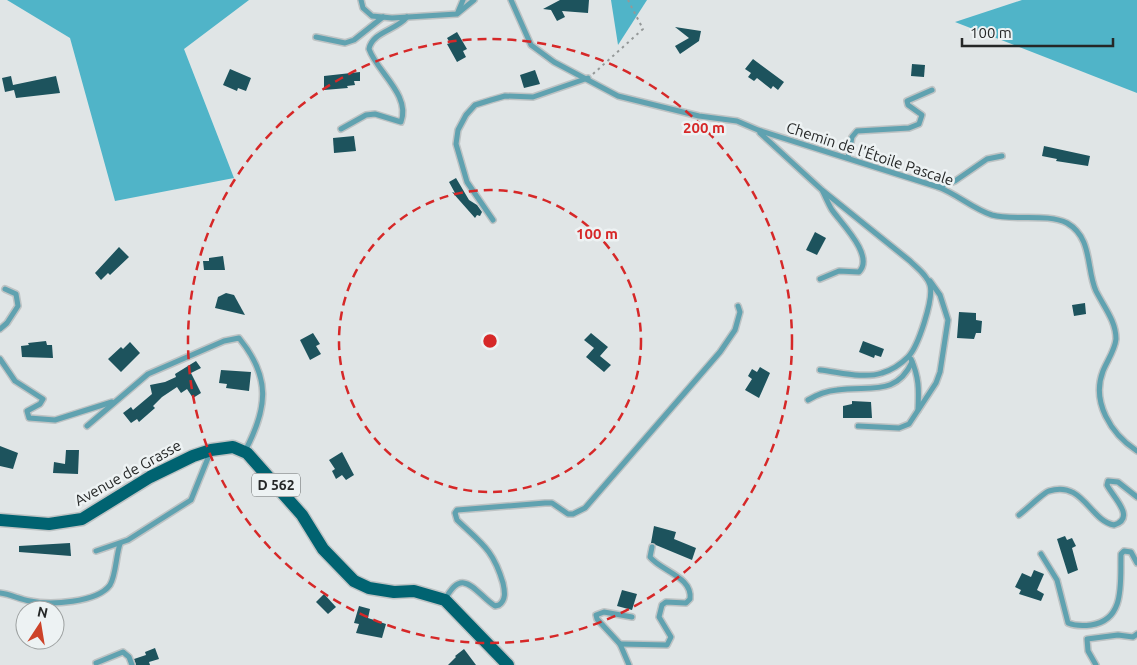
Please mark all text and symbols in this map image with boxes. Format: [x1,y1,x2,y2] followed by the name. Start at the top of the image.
[962,15,1113,47] scale bar
[970,24,1012,41] text: 100 m
[784,118,956,189] street label: Chemin de l'Étoile Pascale
[683,119,725,136] text: 200 m
[576,225,618,242] text: 100 m
[481,332,499,350] centre of rings
[72,436,184,509] street label: Avenue de Grasse
[252,474,300,496] road number: D 562
[15,600,65,650] north arrow
[36,603,49,621] text: N

